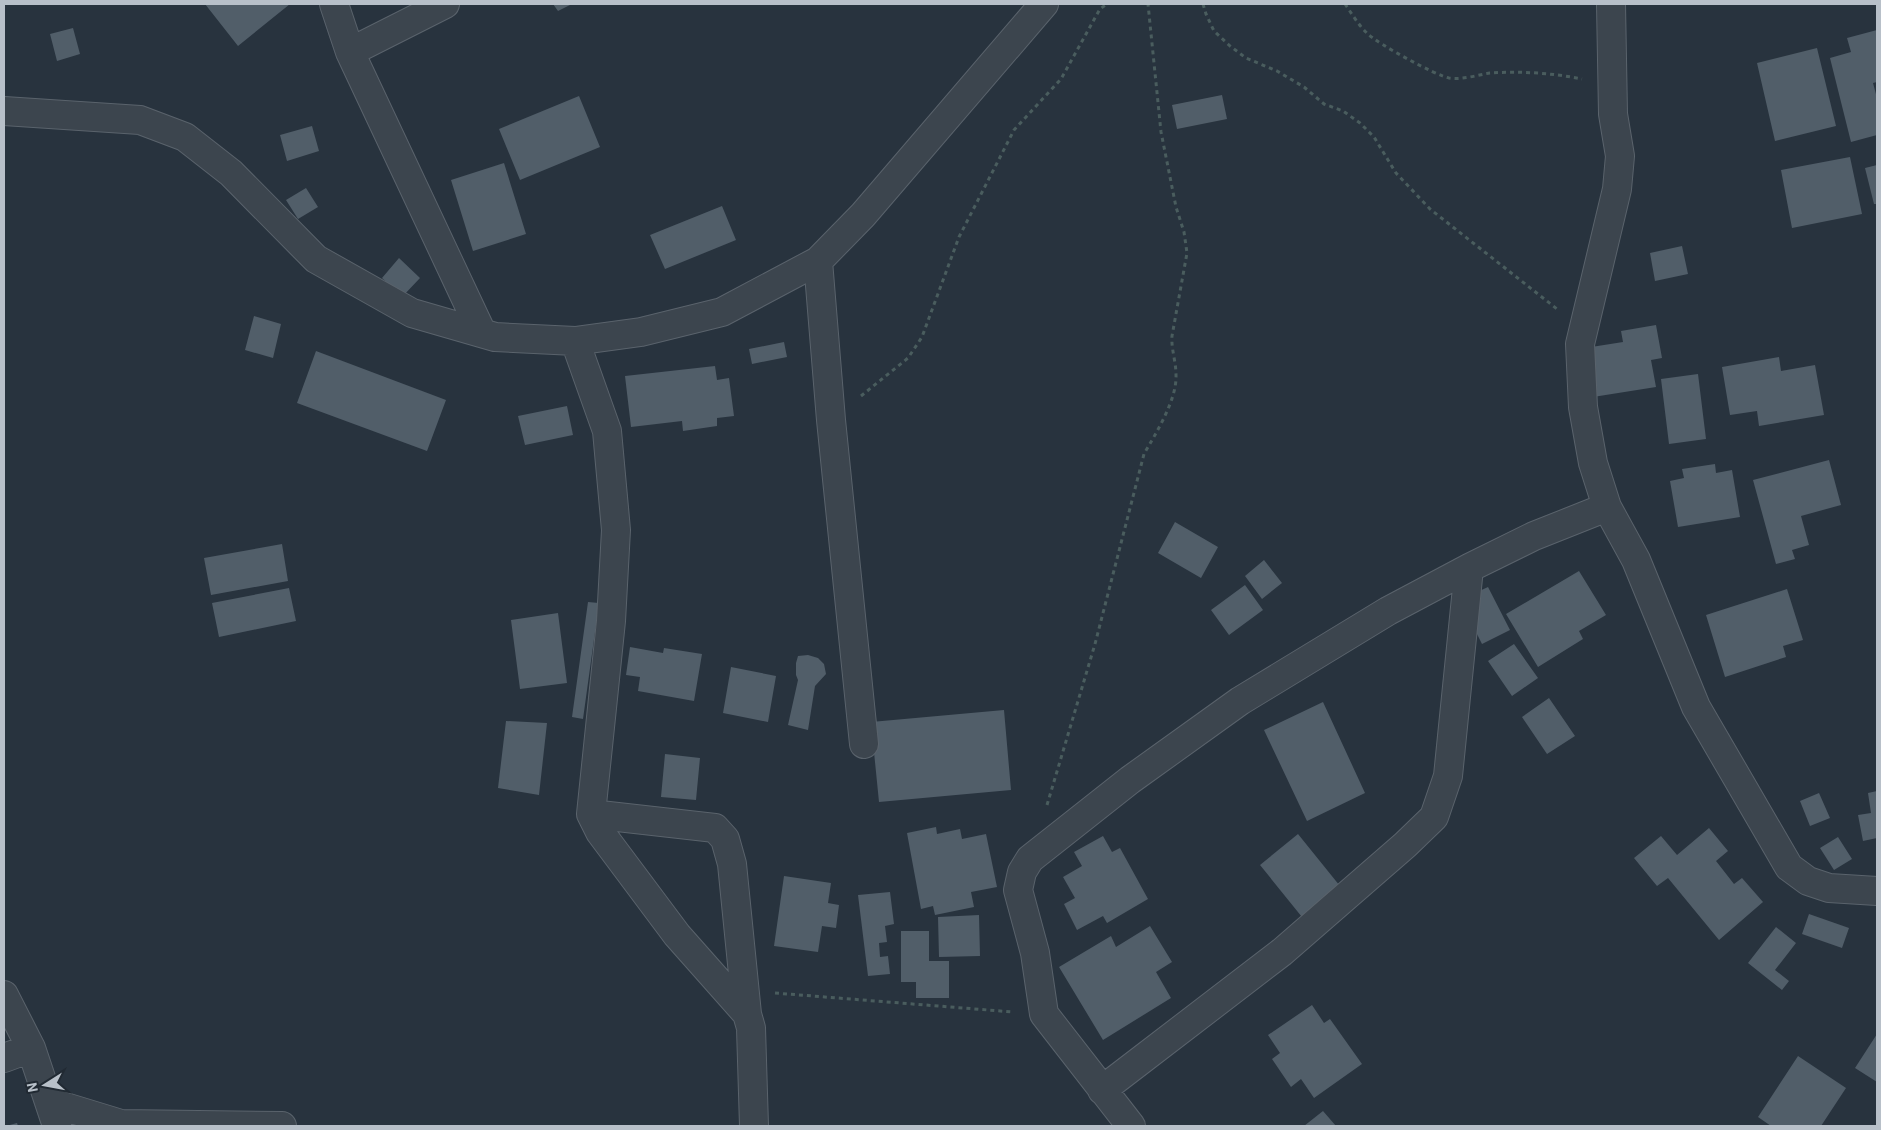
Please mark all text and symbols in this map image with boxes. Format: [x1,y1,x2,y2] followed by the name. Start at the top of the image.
[20,1060,70,1110] north arrow
[23,1081,41,1094] text: N

